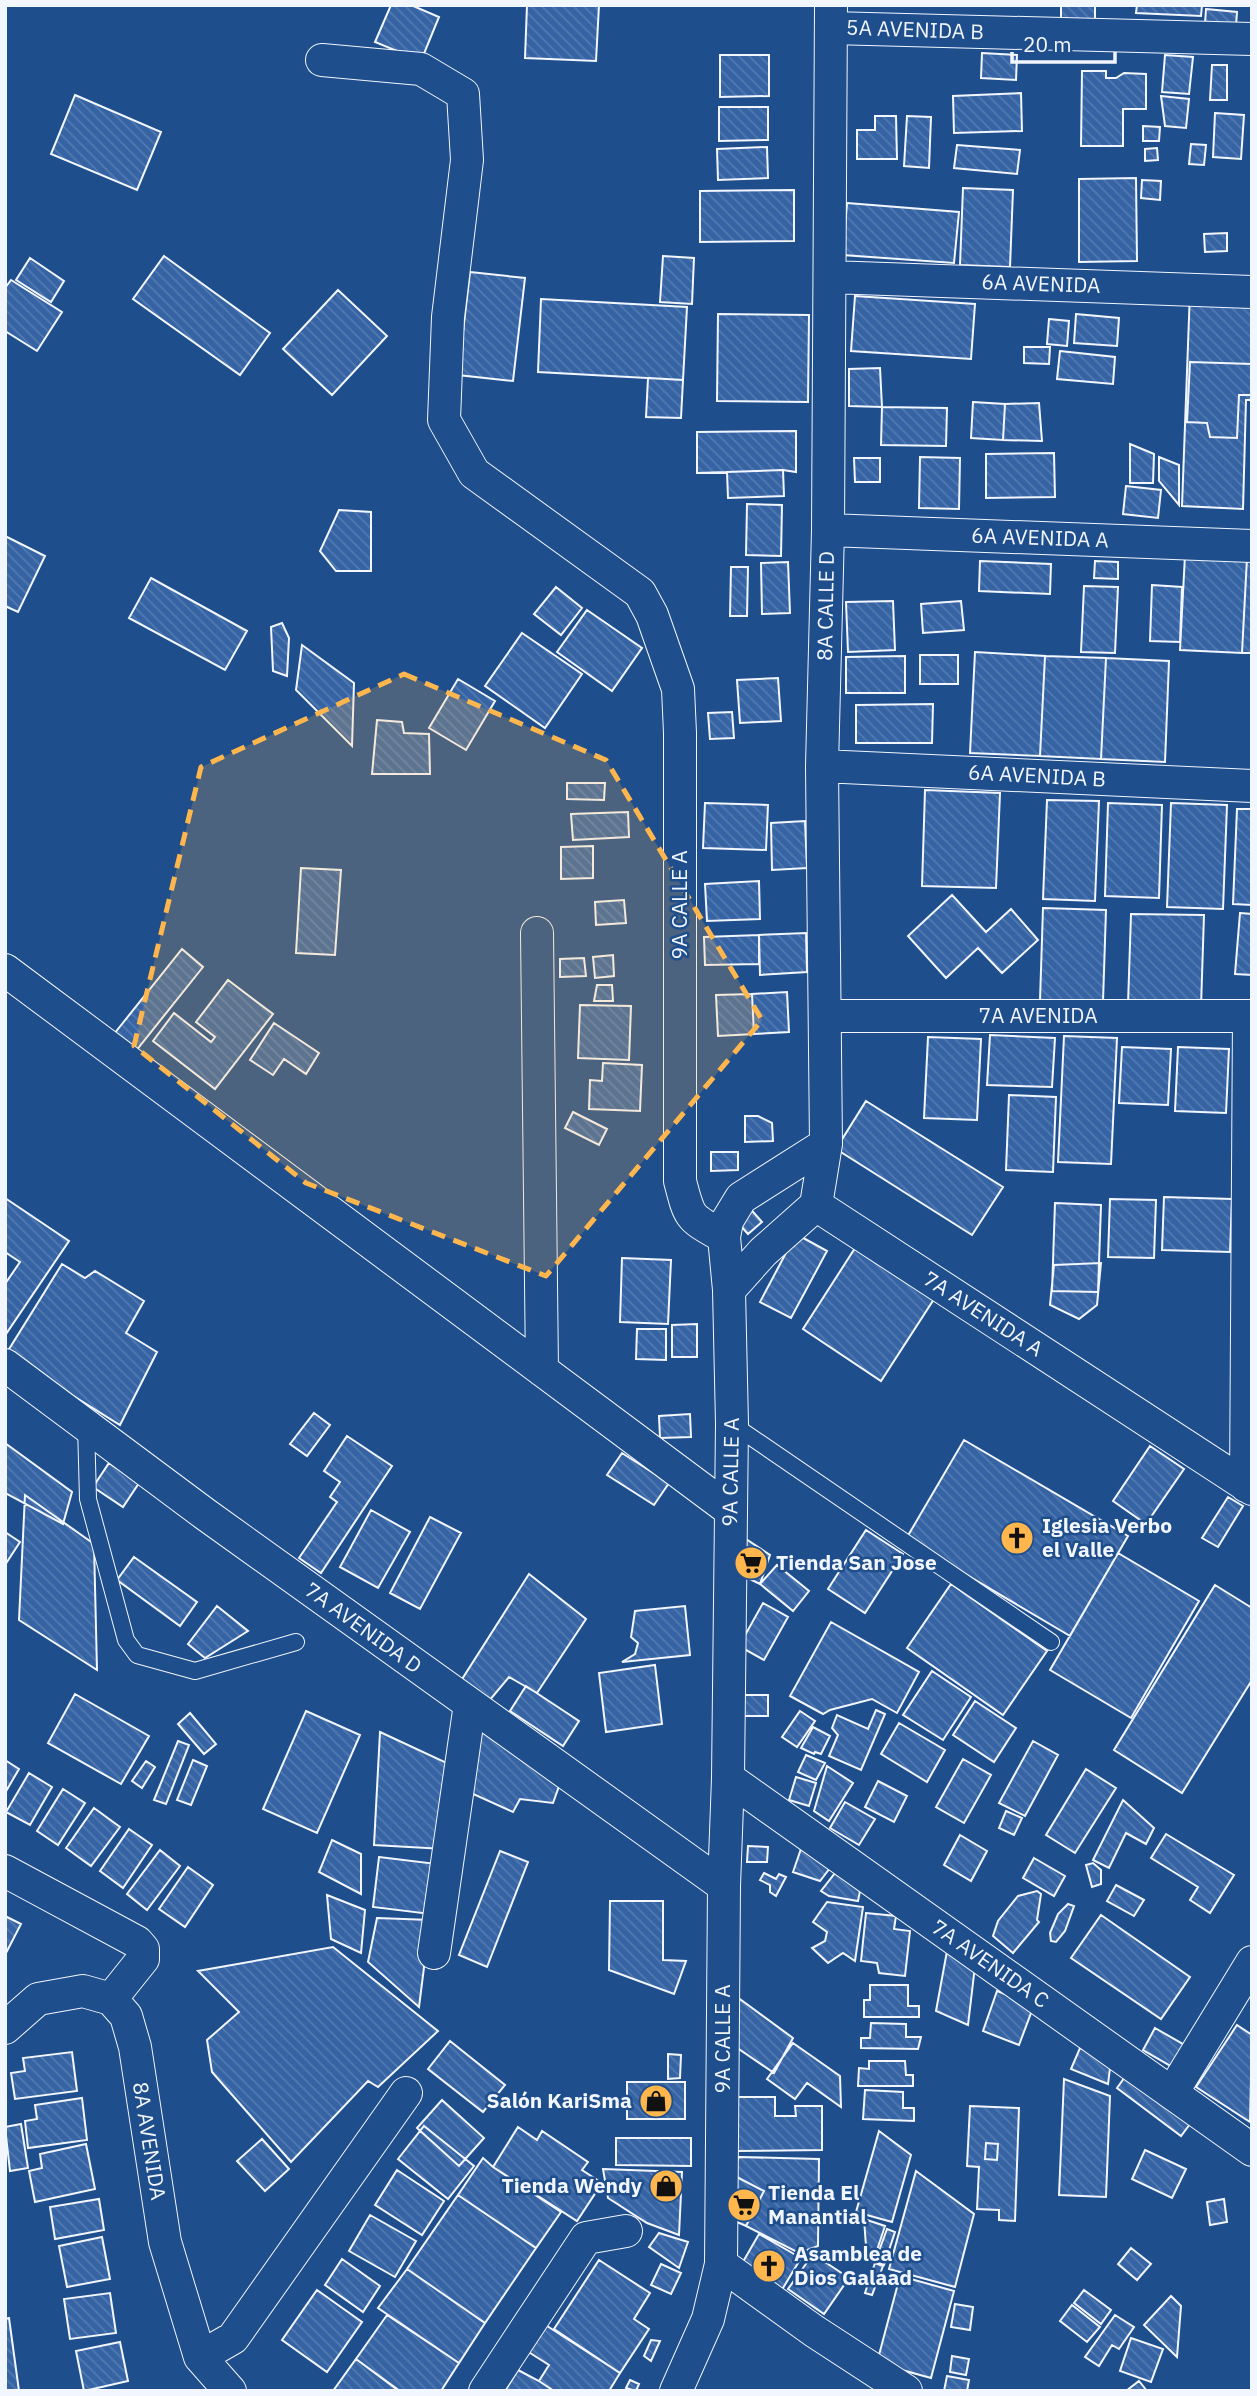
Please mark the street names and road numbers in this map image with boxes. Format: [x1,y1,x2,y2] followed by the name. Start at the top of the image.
[846,13,984,45] street label: 5A AVENIDA B
[981,267,1101,299] street label: 6A AVENIDA
[971,521,1109,553] street label: 6A AVENIDA A
[810,551,840,661] street label: 8A CALLE D
[967,757,1107,793] street label: 6A AVENIDA B
[665,850,693,960] street label: 9A CALLE A
[978,1001,1098,1029] street label: 7A AVENIDA
[918,1264,1049,1362] street label: 7A AVENIDA A
[715,1417,745,1527] street label: 9A CALLE A
[299,1575,428,1679] street label: 7A AVENIDA D
[926,1912,1055,2014] street label: 7A AVENIDA C
[708,1984,736,2094] street label: 9A CALLE A
[127,2080,173,2202] street label: 8A AVENIDA

